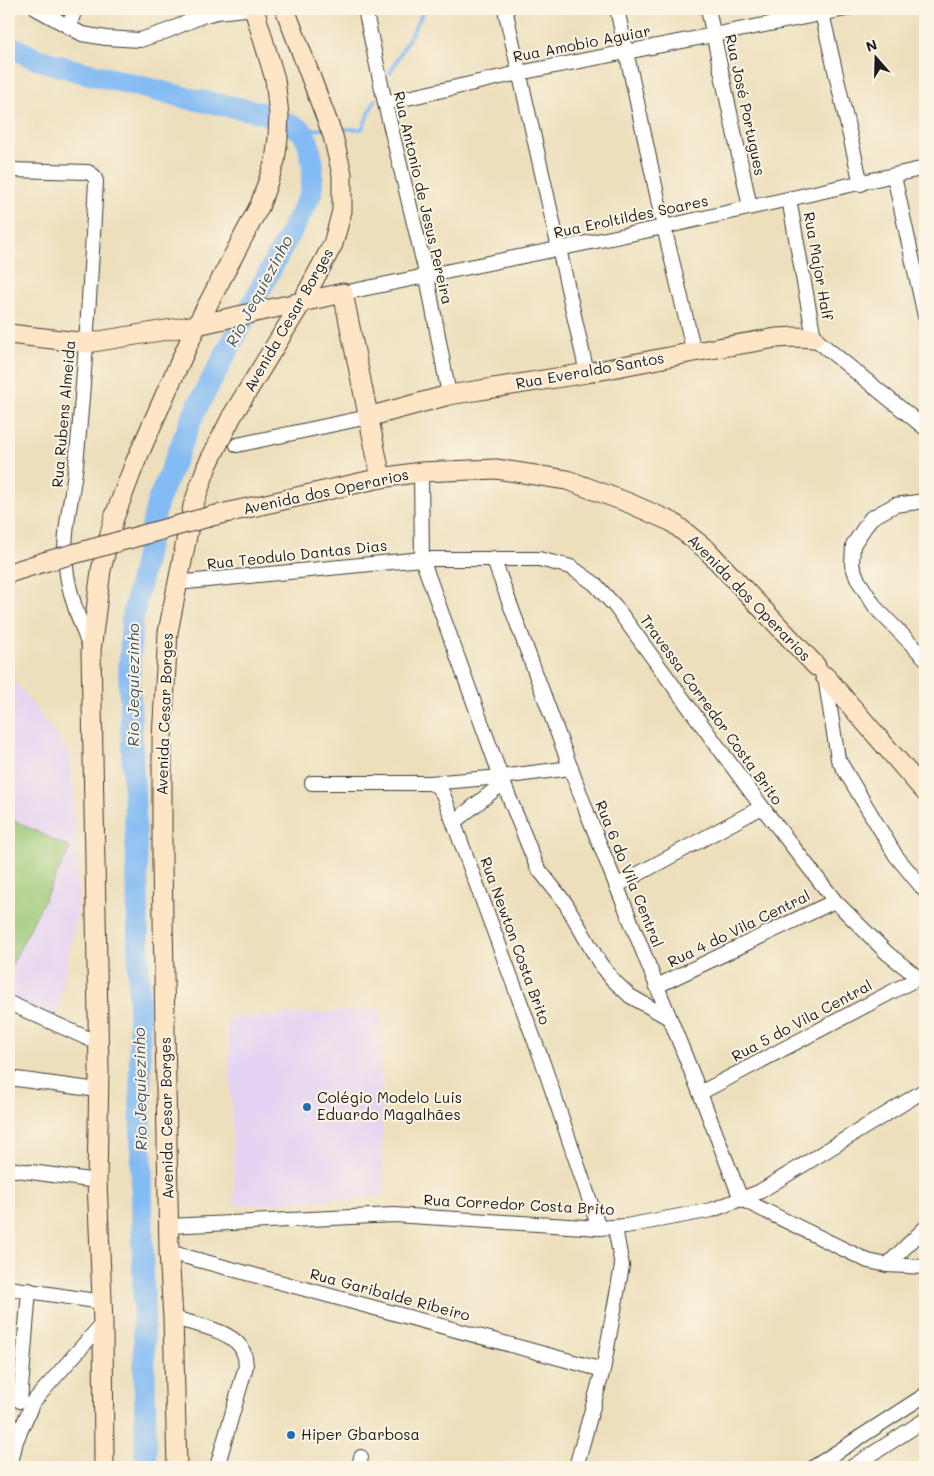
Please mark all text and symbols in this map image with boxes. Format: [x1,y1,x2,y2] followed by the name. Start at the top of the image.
[511,20,652,66] street label: Rua Amobio Aguiar
[721,32,771,177] street label: Rua José Portugues
[852,32,902,82] north arrow
[863,35,880,56] text: N
[390,89,458,306] street label: Rua Antonio de Jesus Pereira
[552,190,710,242] street label: Rua Eroltildes Soares
[800,210,839,322] street label: Rua Major Half
[220,231,297,350] water label: Rio Jequiezinho
[239,244,337,395] street label: Avenida Cesar Borges
[47,339,79,488] street label: Rua Rubens Almeida
[514,347,666,393] street label: Rua Everaldo Santos
[241,464,410,518] street label: Avenida dos Operarios
[684,530,816,665] street label: Avenida dos Operarios
[206,535,388,573] street label: Rua Teodulo Dantas Dias
[636,610,788,809] street label: Travessa Corredor Costa Brito
[122,623,143,747] water label: Rio Jequiezinho
[151,632,177,796] street label: Avenida Cesar Borges
[591,797,669,950] street label: Rua 6 do Vila Central
[476,854,556,1027] street label: Rua Newton Costa Brito
[664,885,813,971] street label: Rua 4 do Vila Central
[728,975,875,1066] street label: Rua 5 do Vila Central
[128,1027,151,1151] water label: Rio Jequiezinho
[155,1037,177,1199] street label: Avenida Cesar Borges
[317,1087,462,1124] place label: Colégio Modelo Luis Eduardo Magalhães
[301,1101,313,1113] marker: Colégio Modelo Luis Eduardo Magalhães
[423,1189,615,1219] street label: Rua Corredor Costa Brito
[308,1263,473,1325] street label: Rua Garibalde Ribeiro
[301,1424,420,1444] place label: Hiper Gbarbosa
[285,1429,297,1441] marker: Hiper Gbarbosa

